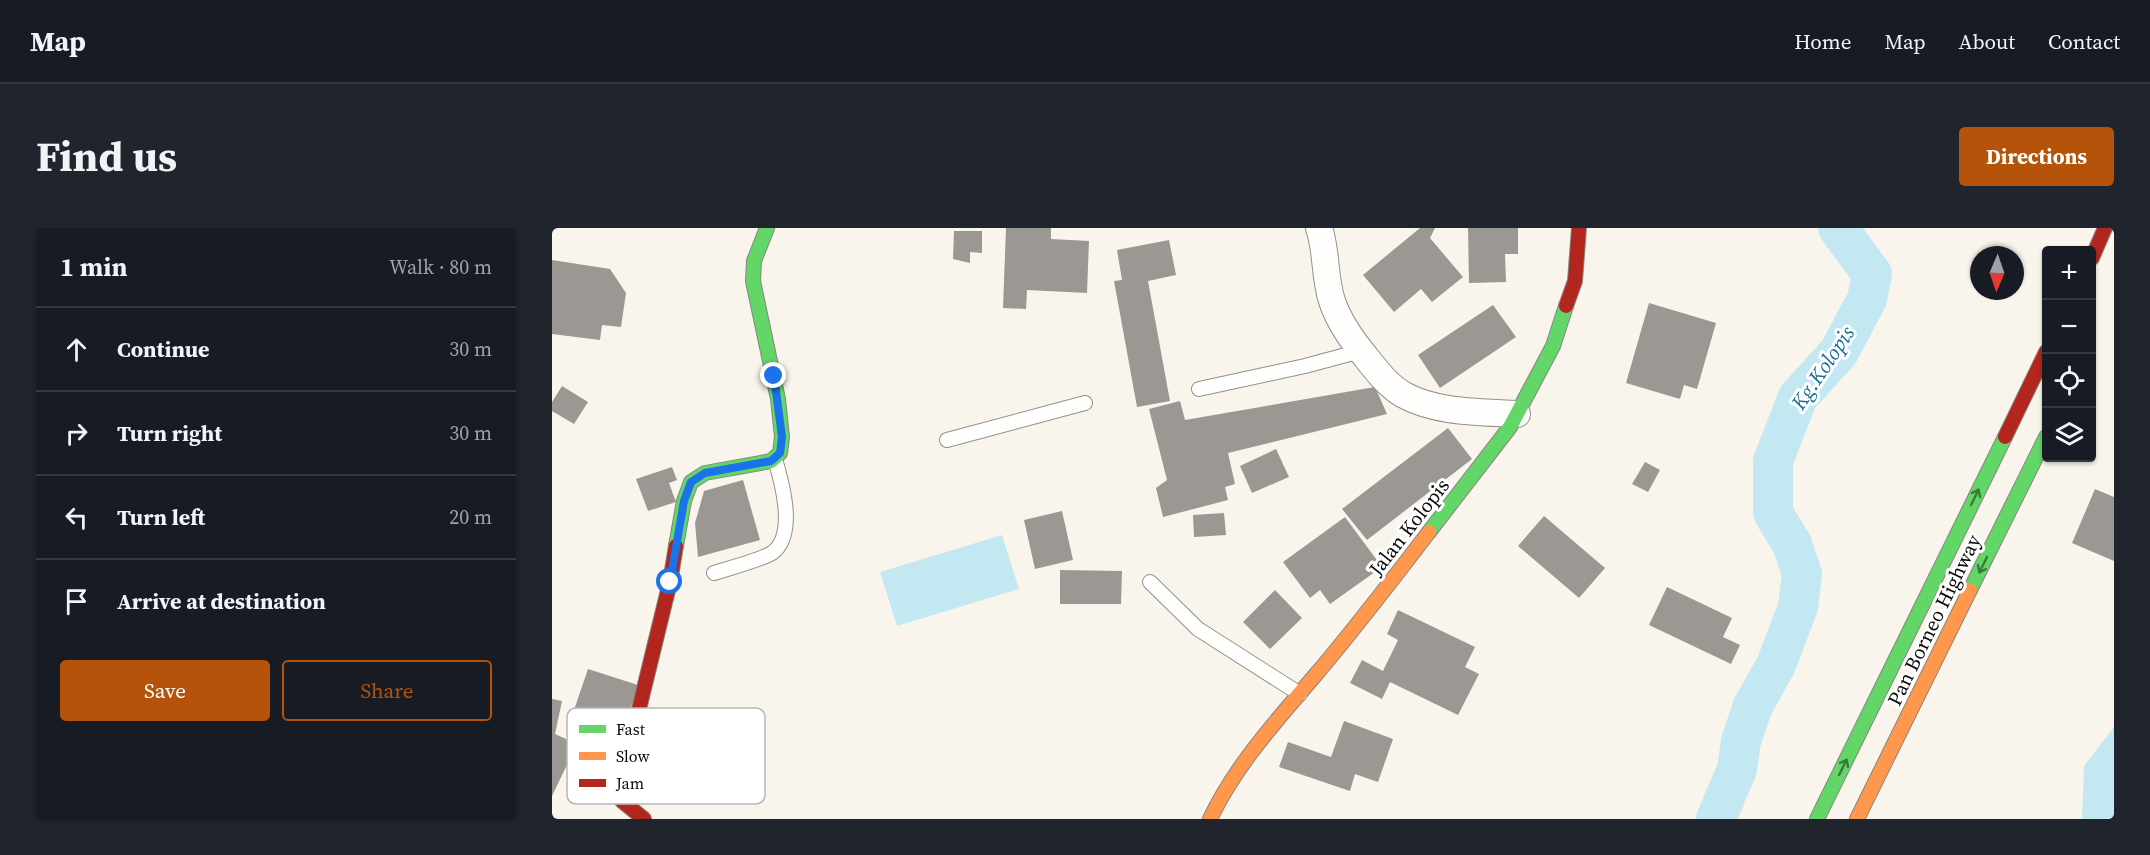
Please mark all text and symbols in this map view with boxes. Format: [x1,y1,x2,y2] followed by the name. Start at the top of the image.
[30,22,86,60] text: Map
[1794,27,1852,56] text: Home
[1885,27,1926,56] text: Map
[1959,27,2015,56] text: About
[2048,27,2120,56] text: Contact
[36,127,177,185] text: Find us
[1959,127,2114,186] button: Directions
[1970,246,2024,300] north arrow
[2042,246,2096,462] map controls
[2042,246,2096,300] button: +
[60,249,127,285] text: 1 min
[389,253,492,281] text: Walk · 80 m
[2042,300,2096,354] button: −
[1783,320,1861,416] water label: Kg.Kolopis
[60,333,93,366] icon: ahead
[117,334,210,364] text: Continue
[449,335,492,363] text: 30 m
[2042,354,2096,408] button: locate
[760,362,786,388] route end
[2042,408,2096,462] button: layers
[60,417,93,450] icon: right
[117,418,222,448] text: Turn right
[449,419,492,447] text: 30 m
[1361,472,1456,582] street label: Jalan Kolopis
[1970,489,1981,507] one-way arrow
[60,501,93,534] icon: left
[117,502,205,532] text: Turn left
[449,503,492,531] text: 20 m
[1880,529,1988,710] street label: Pan Borneo Highway
[1977,556,1989,574] one-way arrow
[656,568,682,594] route start
[60,585,93,618] icon: arrive
[117,586,326,616] text: Arrive at destination
[60,660,270,721] button: Save
[282,660,492,721] button: Share
[567,708,765,804] legend
[616,718,646,740] text: Fast
[616,745,651,767] text: Slow
[1837,758,1849,776] one-way arrow
[615,772,644,794] text: Jam

